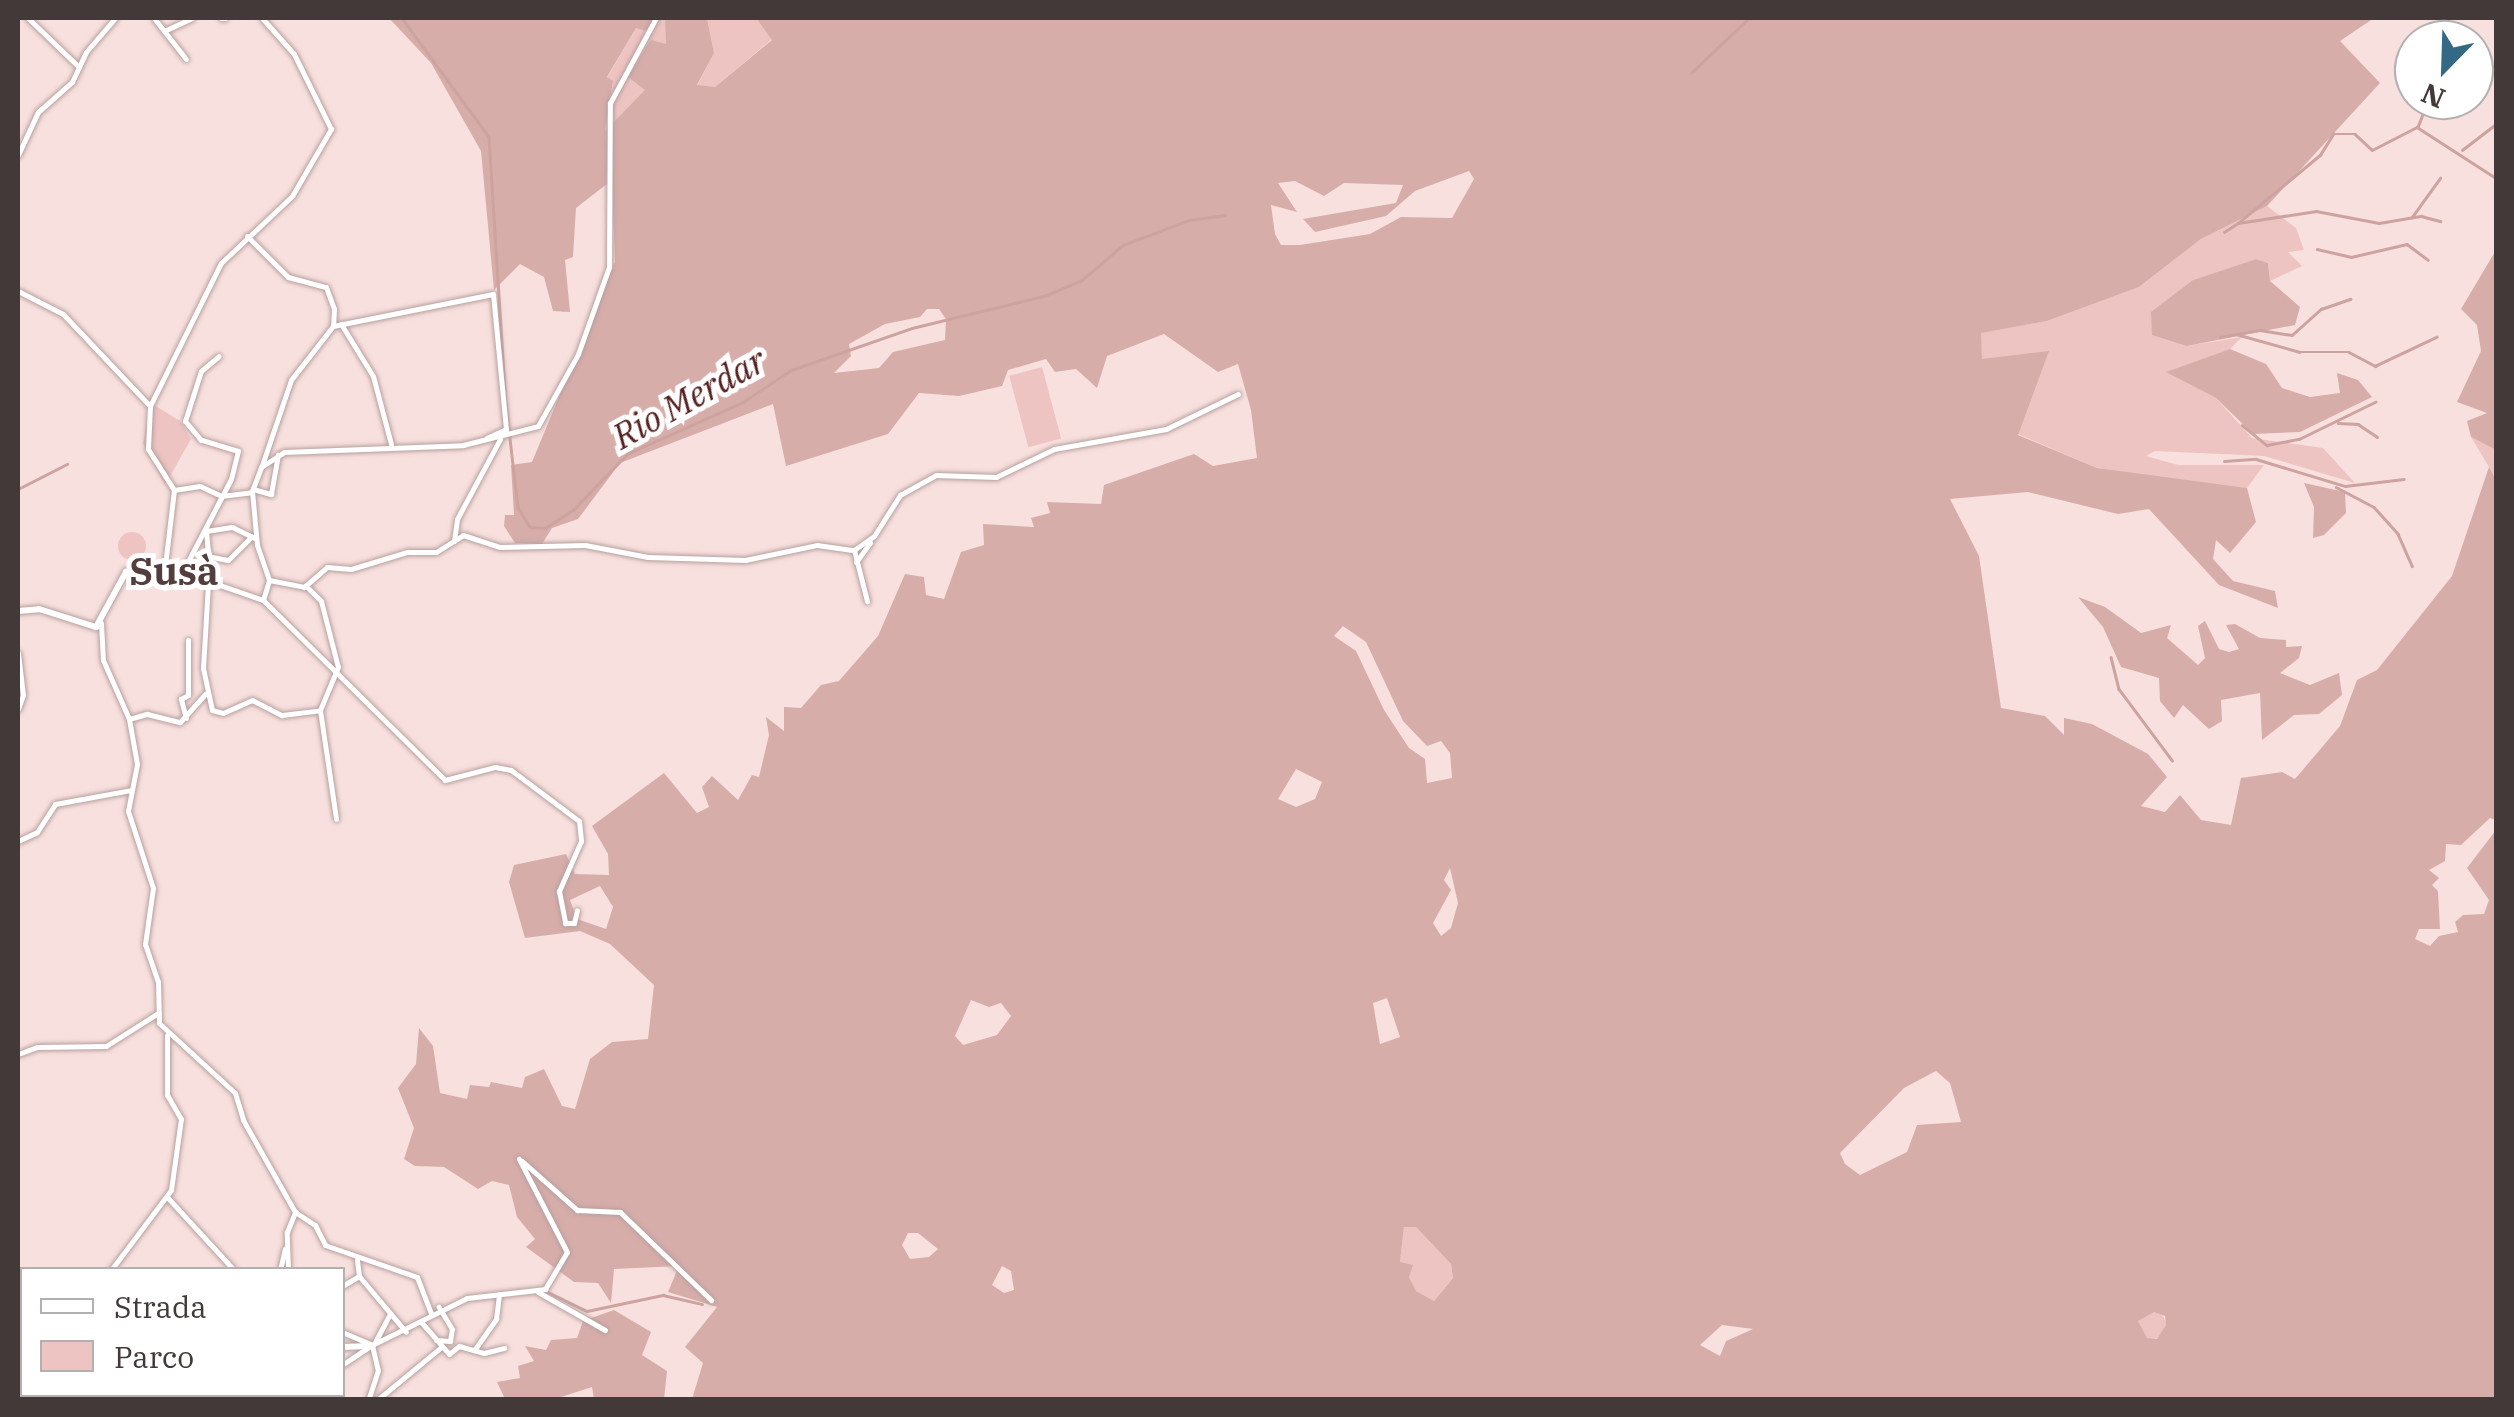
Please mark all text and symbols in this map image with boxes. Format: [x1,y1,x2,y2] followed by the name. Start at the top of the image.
[2394,20,2494,120] north arrow
[2415,75,2450,118] text: N
[605,339,773,457] water label: Rio Merdar
[129,548,219,594] district label: Susà
[20,1267,345,1397] legend
[114,1287,207,1326] text: Strada
[114,1337,194,1376] text: Parco

